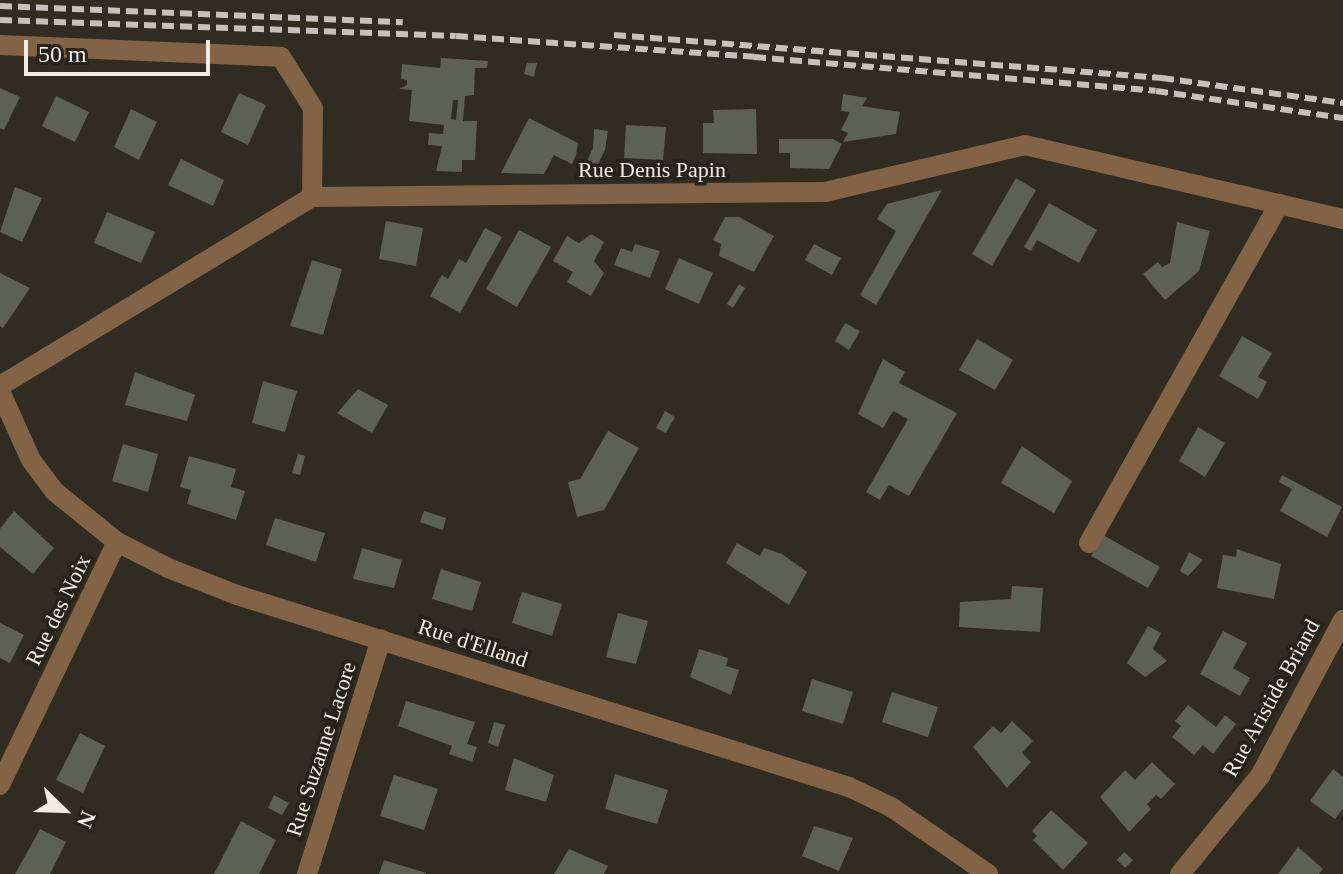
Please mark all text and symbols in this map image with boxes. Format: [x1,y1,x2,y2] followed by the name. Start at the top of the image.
[28,24,214,74] scale bar
[38,41,87,67] text: 50 m
[578,157,726,183] street label: Rue Denis Papin
[20,550,96,670] street label: Rue des Noix
[415,613,531,673] street label: Rue d'Elland
[1217,614,1325,782] street label: Rue Aristide Briand
[280,658,362,840] street label: Rue Suzanne Lacore
[24,770,104,850] north arrow
[72,807,101,832] text: N

